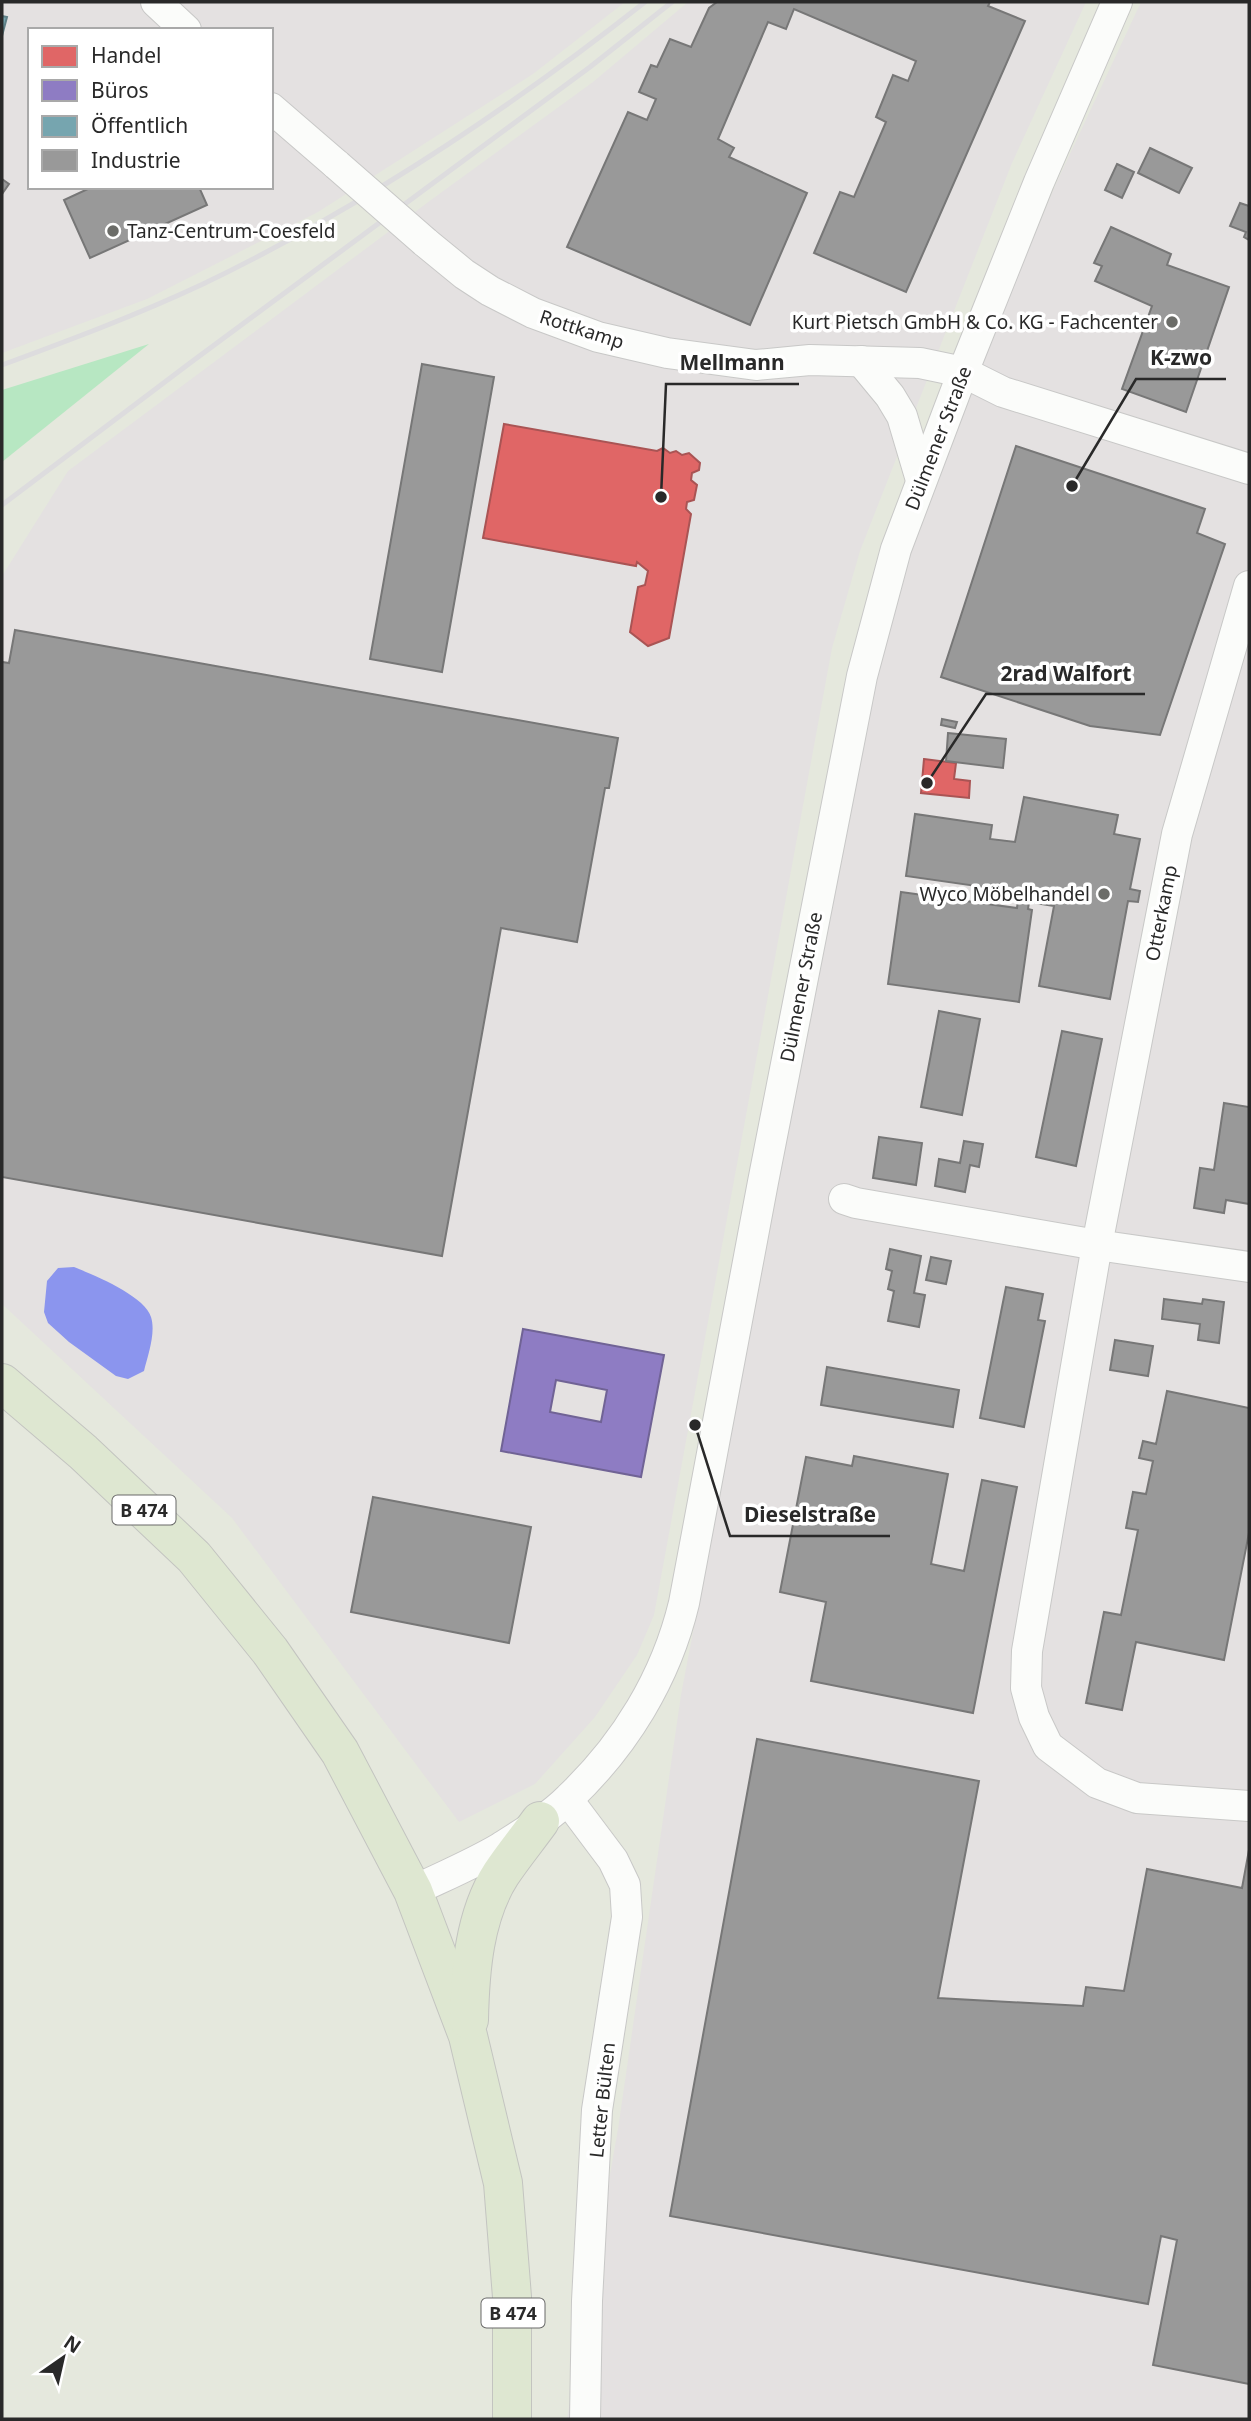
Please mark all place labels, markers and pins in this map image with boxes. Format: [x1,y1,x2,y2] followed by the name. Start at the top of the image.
[127,218,335,244] place label: Tanz-Centrum-Coesfeld
[105,223,121,239] marker: Tanz-Centrum-Coesfeld
[792,309,1158,335] place label: Kurt Pietsch GmbH & Co. KG - Fachcenter
[1164,314,1180,330] marker: Kurt Pietsch GmbH & Co. KG - Fachcenter
[1136,337,1226,379] callout: K-zwo
[666,342,799,384] callout: Mellmann
[986,652,1145,694] callout: 2rad Walfort
[920,881,1090,907] place label: Wyco Möbelhandel
[1096,886,1112,902] marker: Wyco Möbelhandel
[730,1494,890,1536] callout: Dieselstraße

